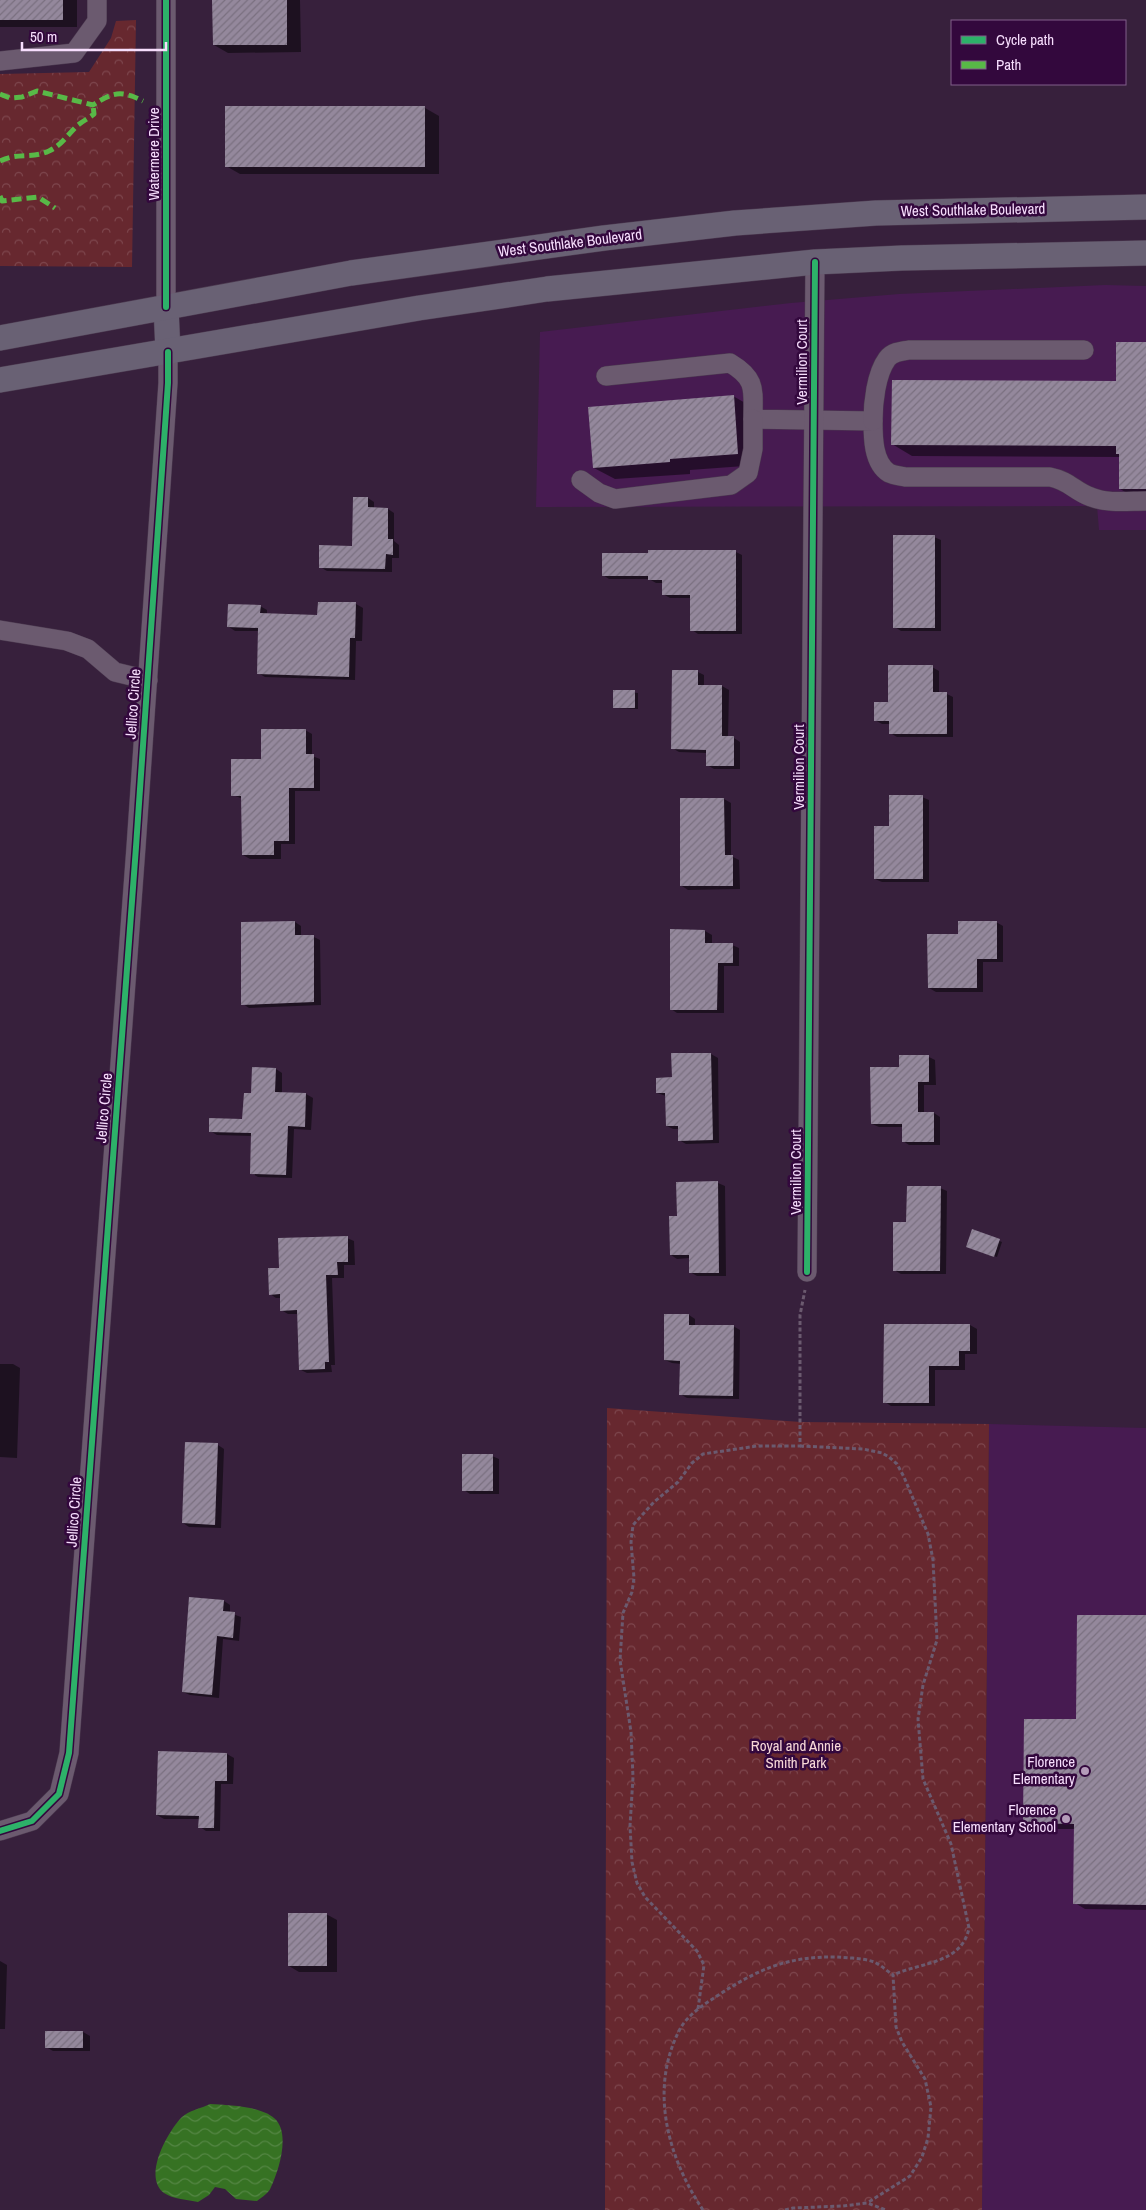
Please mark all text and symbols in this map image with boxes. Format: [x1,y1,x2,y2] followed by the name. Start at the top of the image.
[22,20,166,52] scale bar
[951,20,1126,85] legend
[30,26,57,47] text: 50 m
[996,29,1054,50] text: Cycle path
[996,54,1021,75] text: Path
[143,107,164,201] street label: Watermere Drive
[900,198,1046,221] street label: West Southlake Boulevard
[497,223,643,262] street label: West Southlake Boulevard
[791,319,812,405] street label: Vermilion Court
[120,668,145,740] street label: Jellico Circle
[788,724,809,810] street label: Vermilion Court
[90,1072,117,1144] street label: Jellico Circle
[785,1129,806,1215] street label: Vermilion Court
[61,1476,86,1548] street label: Jellico Circle
[751,1735,841,1773] park label: Royal and Annie Smith Park
[1013,1751,1076,1789] place label: Florence Elementary
[1079,1765,1091,1777] marker: Florence Elementary
[953,1799,1056,1837] place label: Florence Elementary School
[1060,1813,1072,1825] marker: Florence Elementary School

